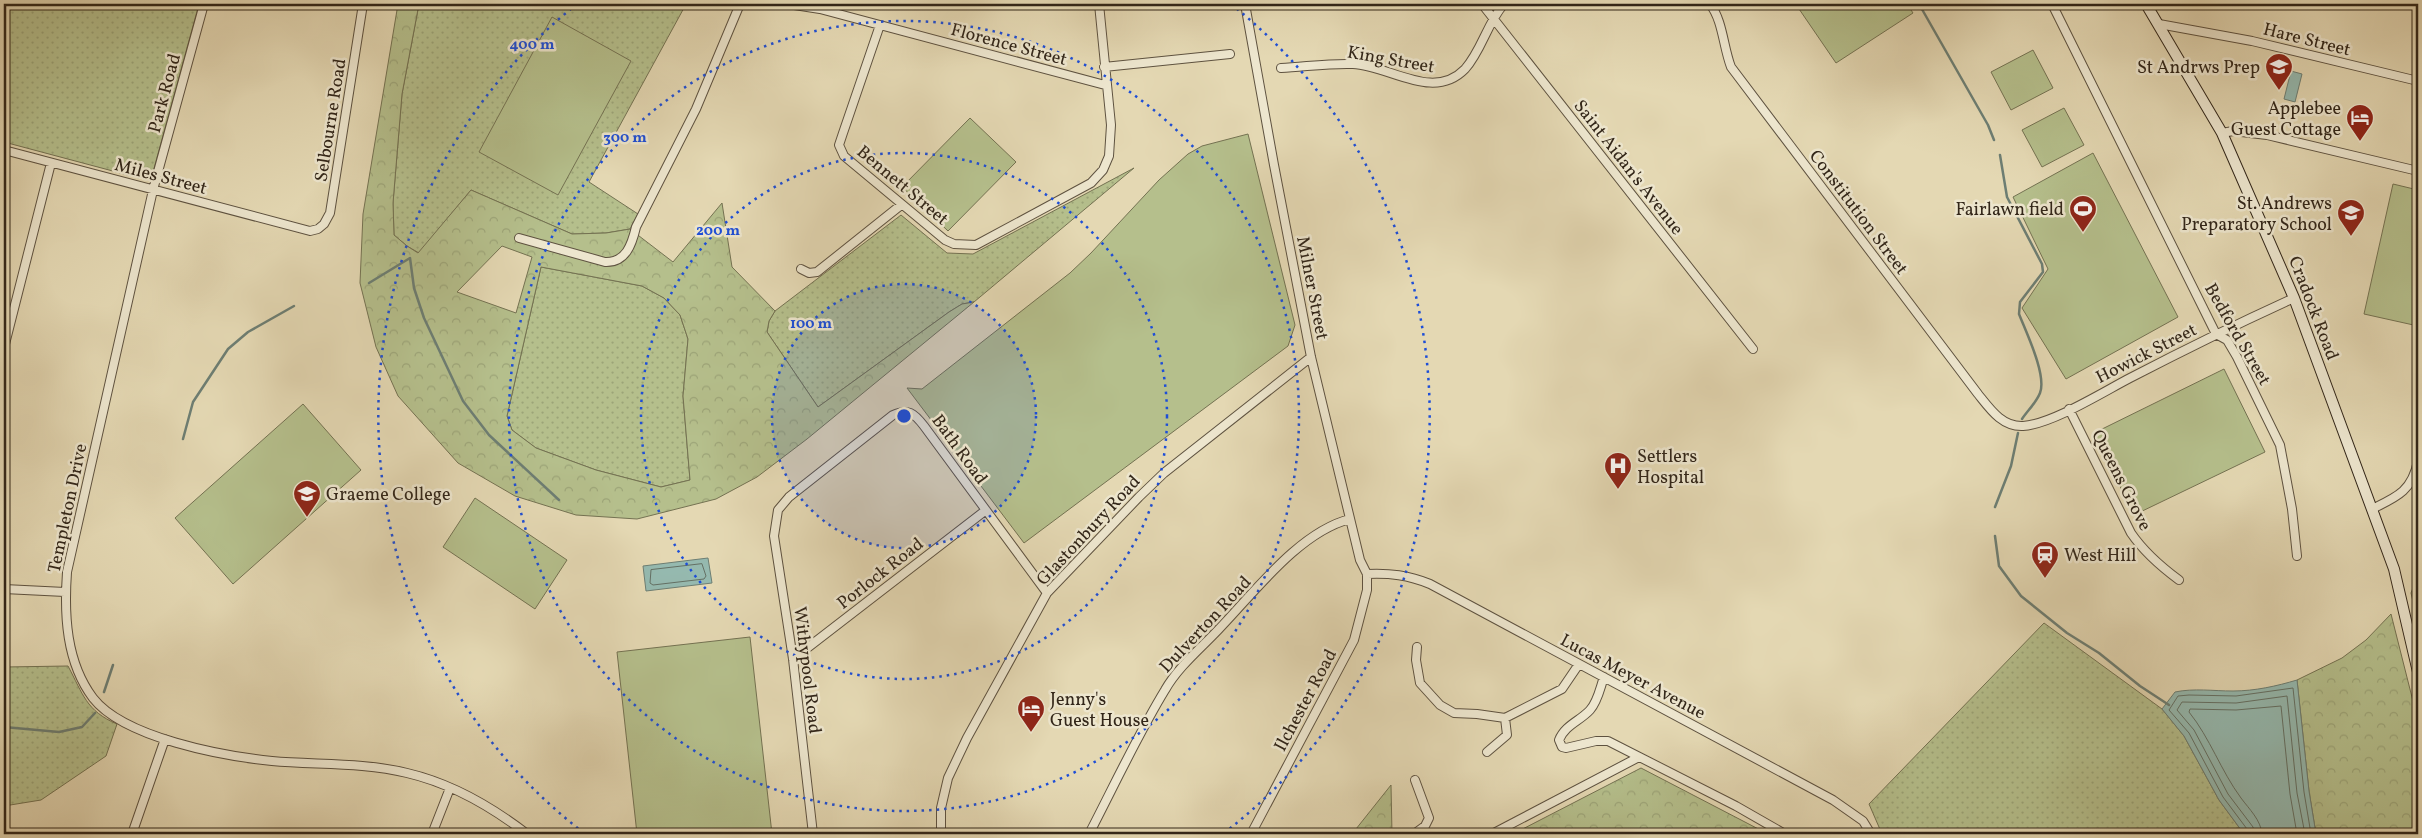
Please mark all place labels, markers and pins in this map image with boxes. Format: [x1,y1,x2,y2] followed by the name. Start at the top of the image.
[2264,52,2294,91] school or university icon: St Andrws Prep
[2137,56,2260,81] place label: St Andrws Prep
[2231,97,2341,143] place label: Applebee Guest Cottage
[2345,103,2375,142] hotel icon: Applebee Guest Cottage
[2181,192,2332,238] place label: St. Andrews Preparatory School
[2068,194,2098,233] sports icon: Fairlawn field
[1955,198,2064,223] place label: Fairlawn field
[2336,198,2366,237] school or university icon: St. Andrews Preparatory School
[895,407,913,425] centre of rings
[1637,445,1704,491] place label: Settlers Hospital
[1603,451,1633,490] hospital icon: Settlers Hospital
[292,479,322,518] school or university icon: Graeme College
[326,483,450,508] place label: Graeme College
[2030,540,2060,579] station icon: West Hill
[2064,544,2137,569] place label: West Hill
[1050,688,1149,734] place label: Jenny's Guest House
[1016,694,1046,733] hotel icon: Jenny's Guest House

